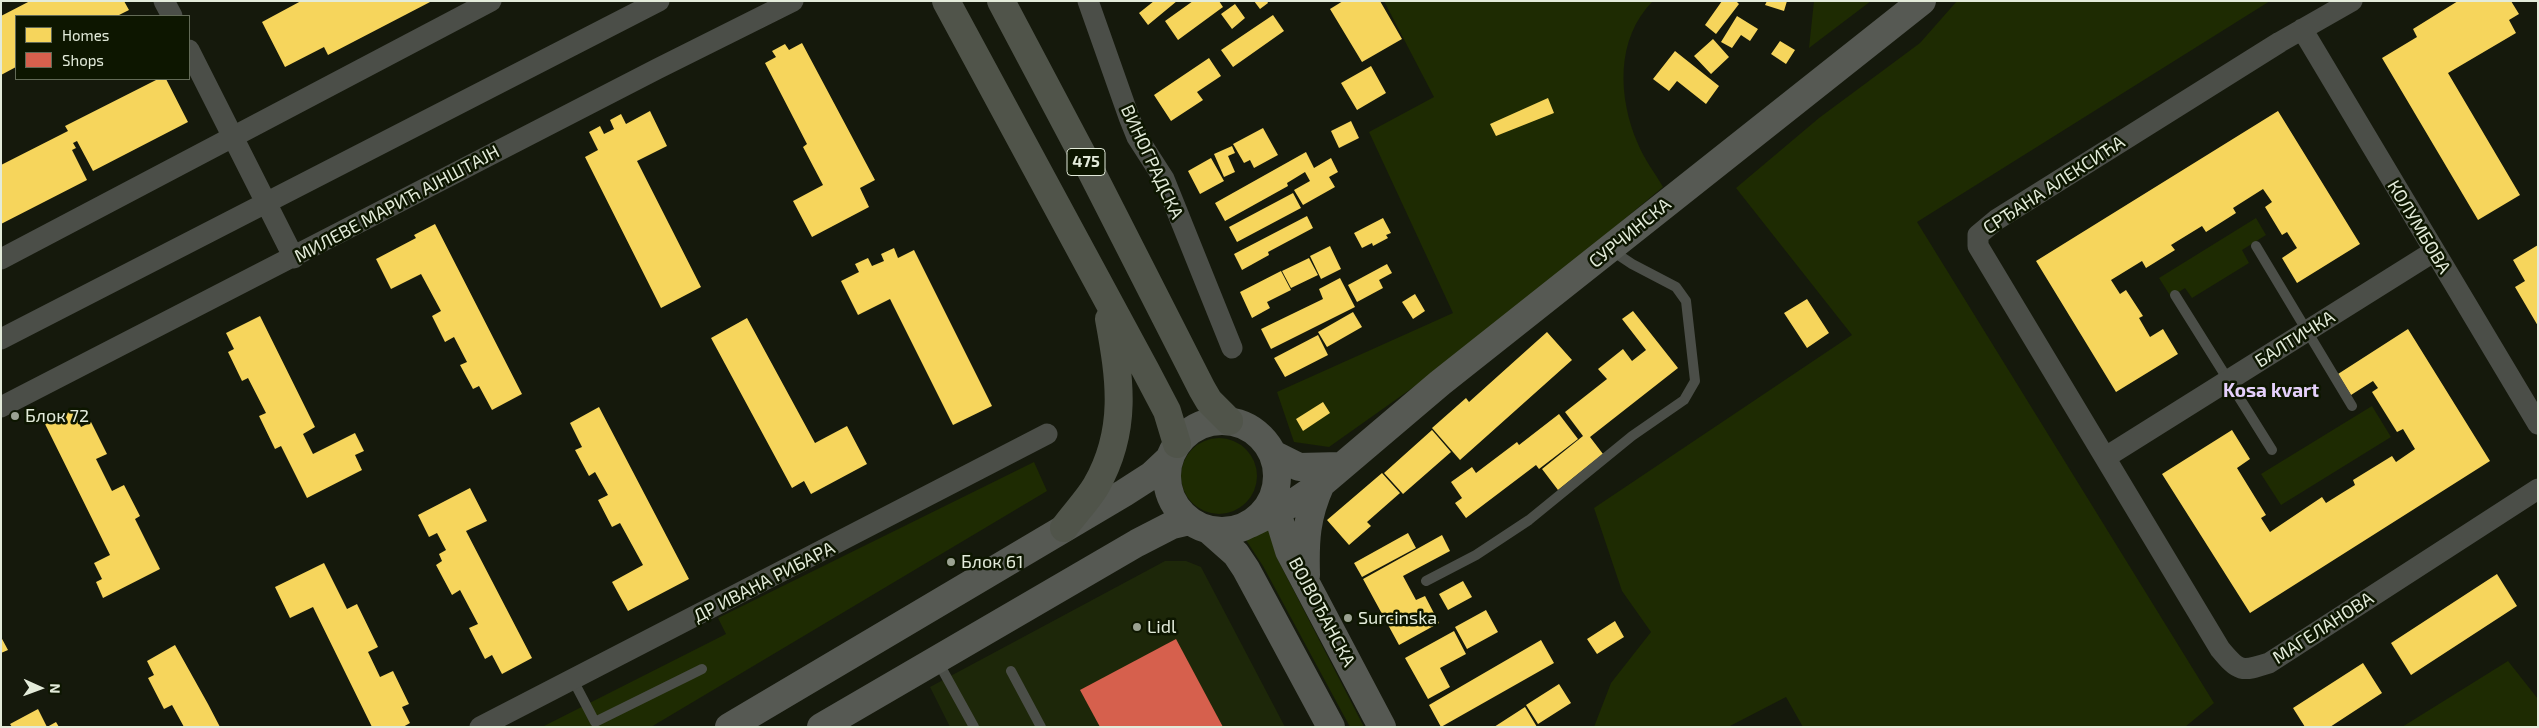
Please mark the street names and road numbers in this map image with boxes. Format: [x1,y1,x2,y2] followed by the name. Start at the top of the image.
[1116,101,1188,223] street label: ВИНОГРАДСКА
[1979,131,2129,239] street label: СРЂАНА АЛЕКСИЋА
[291,141,503,267] street label: МИЛЕВЕ МАРИЋ АЈНШТАЈН
[1067,148,1105,176] road number: 475
[2383,176,2455,278] street label: КОЛУМБОВА
[1585,193,1675,273] street label: СУРЧИНСКА
[2251,306,2339,372] street label: БАЛТИЧКА
[690,537,838,627] street label: ДР ИВАНА РИБАРА
[1284,554,1360,670] street label: ВОЈВОЂАНСКА
[2269,587,2377,669] street label: МАГЕЛАНОВА

